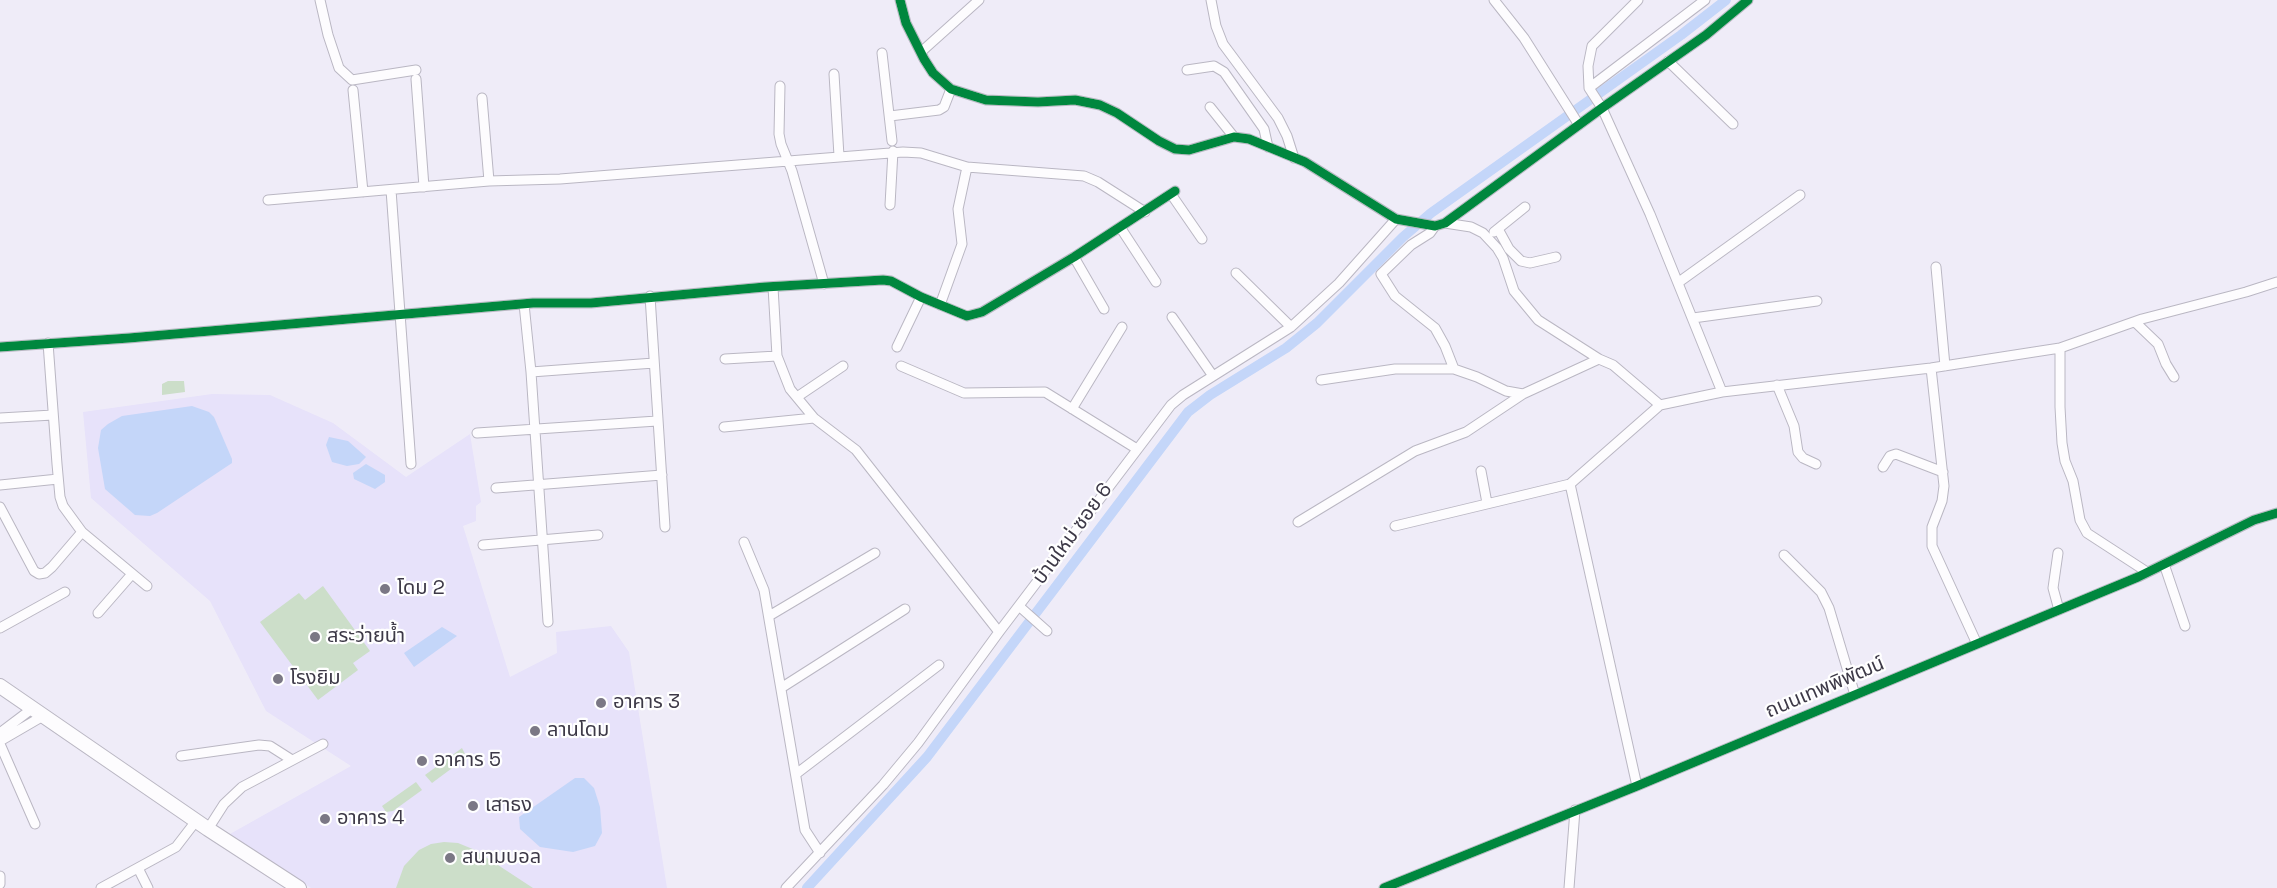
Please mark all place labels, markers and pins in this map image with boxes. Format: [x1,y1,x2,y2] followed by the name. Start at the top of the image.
[397,577,445,601] place label: โดม 2
[378,582,392,596] marker: โดม 2
[327,625,405,649] place label: สระว่ายน้ำ
[308,630,322,644] marker: สระว่ายน้ำ
[290,667,341,691] place label: โรงยิม
[271,672,285,686] marker: โรงยิม
[613,691,680,715] place label: อาคาร 3
[594,696,608,710] marker: อาคาร 3
[547,719,609,743] place label: ลานโดม
[528,724,542,738] marker: ลานโดม
[434,749,501,773] place label: อาคาร 5
[415,754,429,768] marker: อาคาร 5
[485,794,532,818] place label: เสาธง
[466,799,480,813] marker: เสาธง
[337,807,404,831] place label: อาคาร 4
[318,812,332,826] marker: อาคาร 4
[462,846,541,870] place label: สนามบอล
[443,851,457,865] marker: สนามบอล

